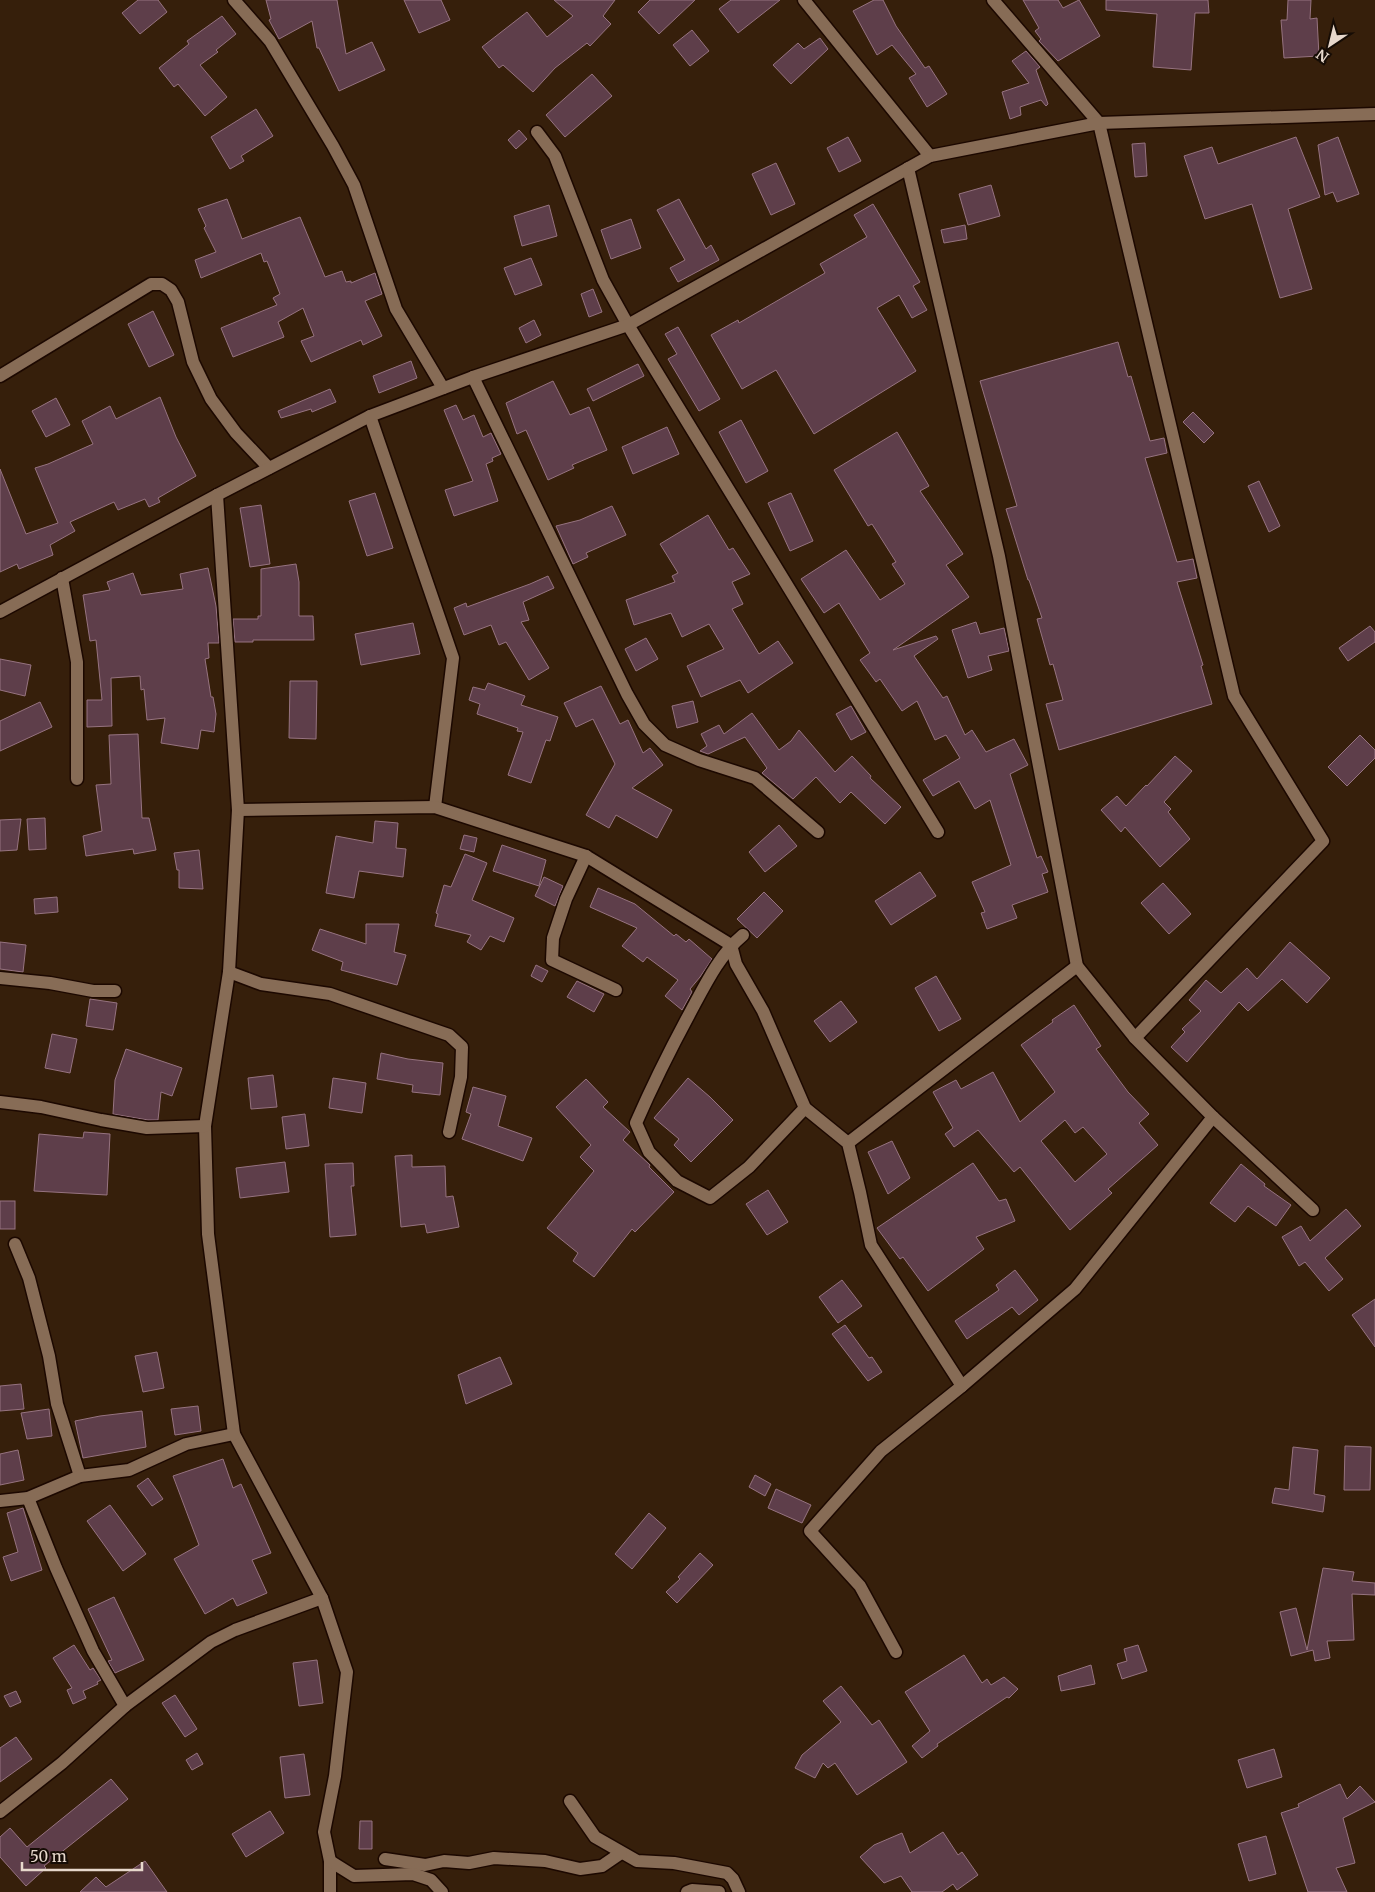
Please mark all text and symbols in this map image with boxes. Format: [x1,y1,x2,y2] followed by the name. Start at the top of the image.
[1305,20,1355,70] north arrow
[1313,45,1332,66] text: N
[22,1840,142,1872] scale bar
[30,1847,67,1866] text: 50 m

